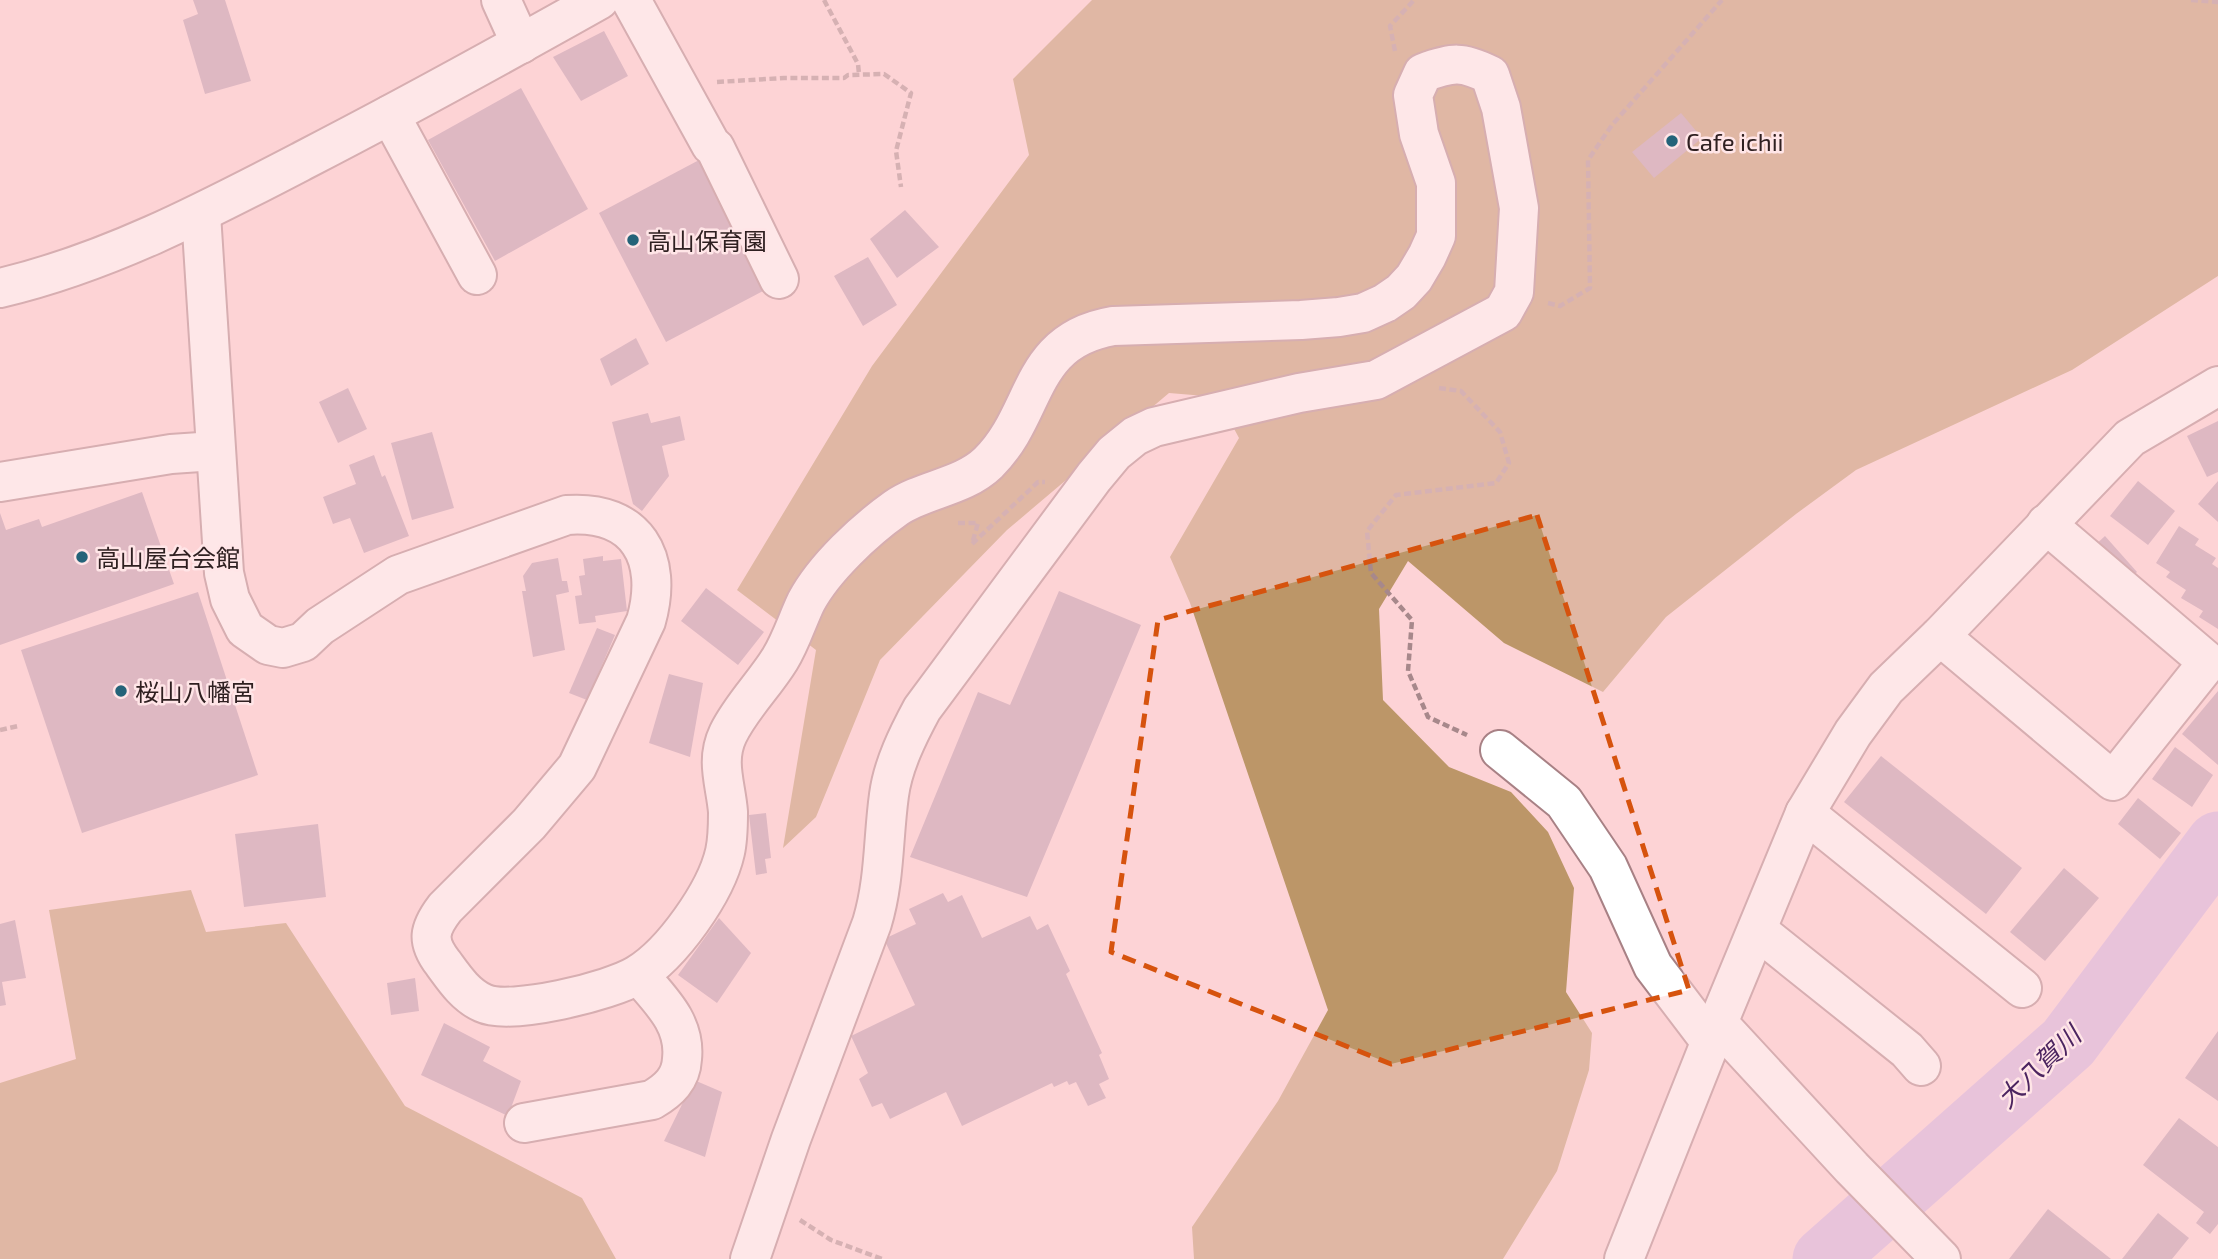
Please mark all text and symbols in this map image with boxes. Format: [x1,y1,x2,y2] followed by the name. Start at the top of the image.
[1686,127,1784,156] place label: Cafe ichii
[1664,133,1680,149] marker: Cafe ichii
[647,226,767,255] place label: 高山保育園
[625,232,641,248] marker: 高山保育園
[96,543,240,572] place label: 高山屋台会館
[74,549,90,565] marker: 高山屋台会館
[135,677,255,706] place label: 桜山八幡宮
[113,683,129,699] marker: 桜山八幡宮
[1990,1017,2088,1113] water label: 大八賀川

